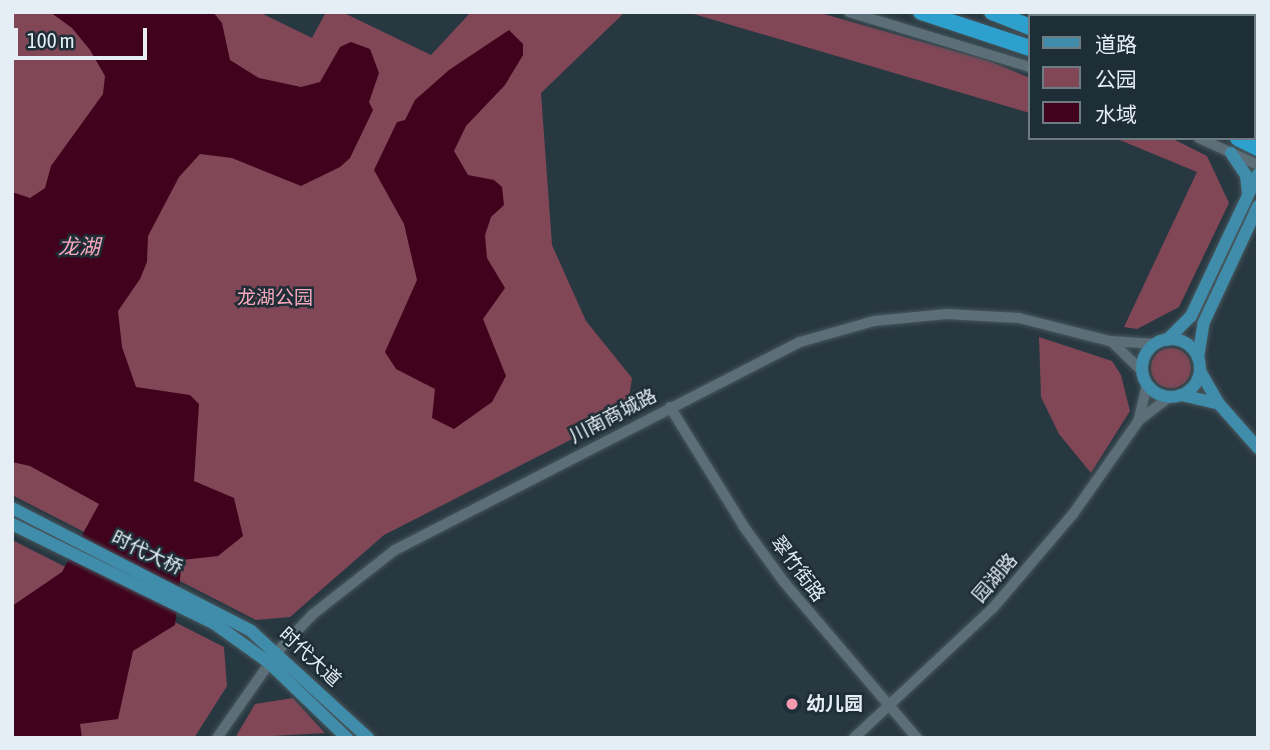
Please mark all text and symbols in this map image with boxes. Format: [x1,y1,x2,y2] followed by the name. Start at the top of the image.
[18,14,150,58] scale bar
[1028,14,1256,140] legend
[27,28,75,52] text: 100 m
[1095,32,1137,56] text: 道路
[1095,67,1137,91] text: 公园
[1095,102,1137,126] text: 水域
[58,233,100,259] water label: 龙湖
[237,287,313,309] park label: 龙湖公园
[566,384,660,448] street label: 川南商城路
[108,526,186,580] street label: 时代大桥
[766,532,830,606] street label: 翠竹街路
[968,549,1022,607] street label: 园湖路
[274,623,346,691] street label: 时代大道
[806,693,863,715] place label: 幼儿园
[784,696,800,712] marker: 幼儿园

